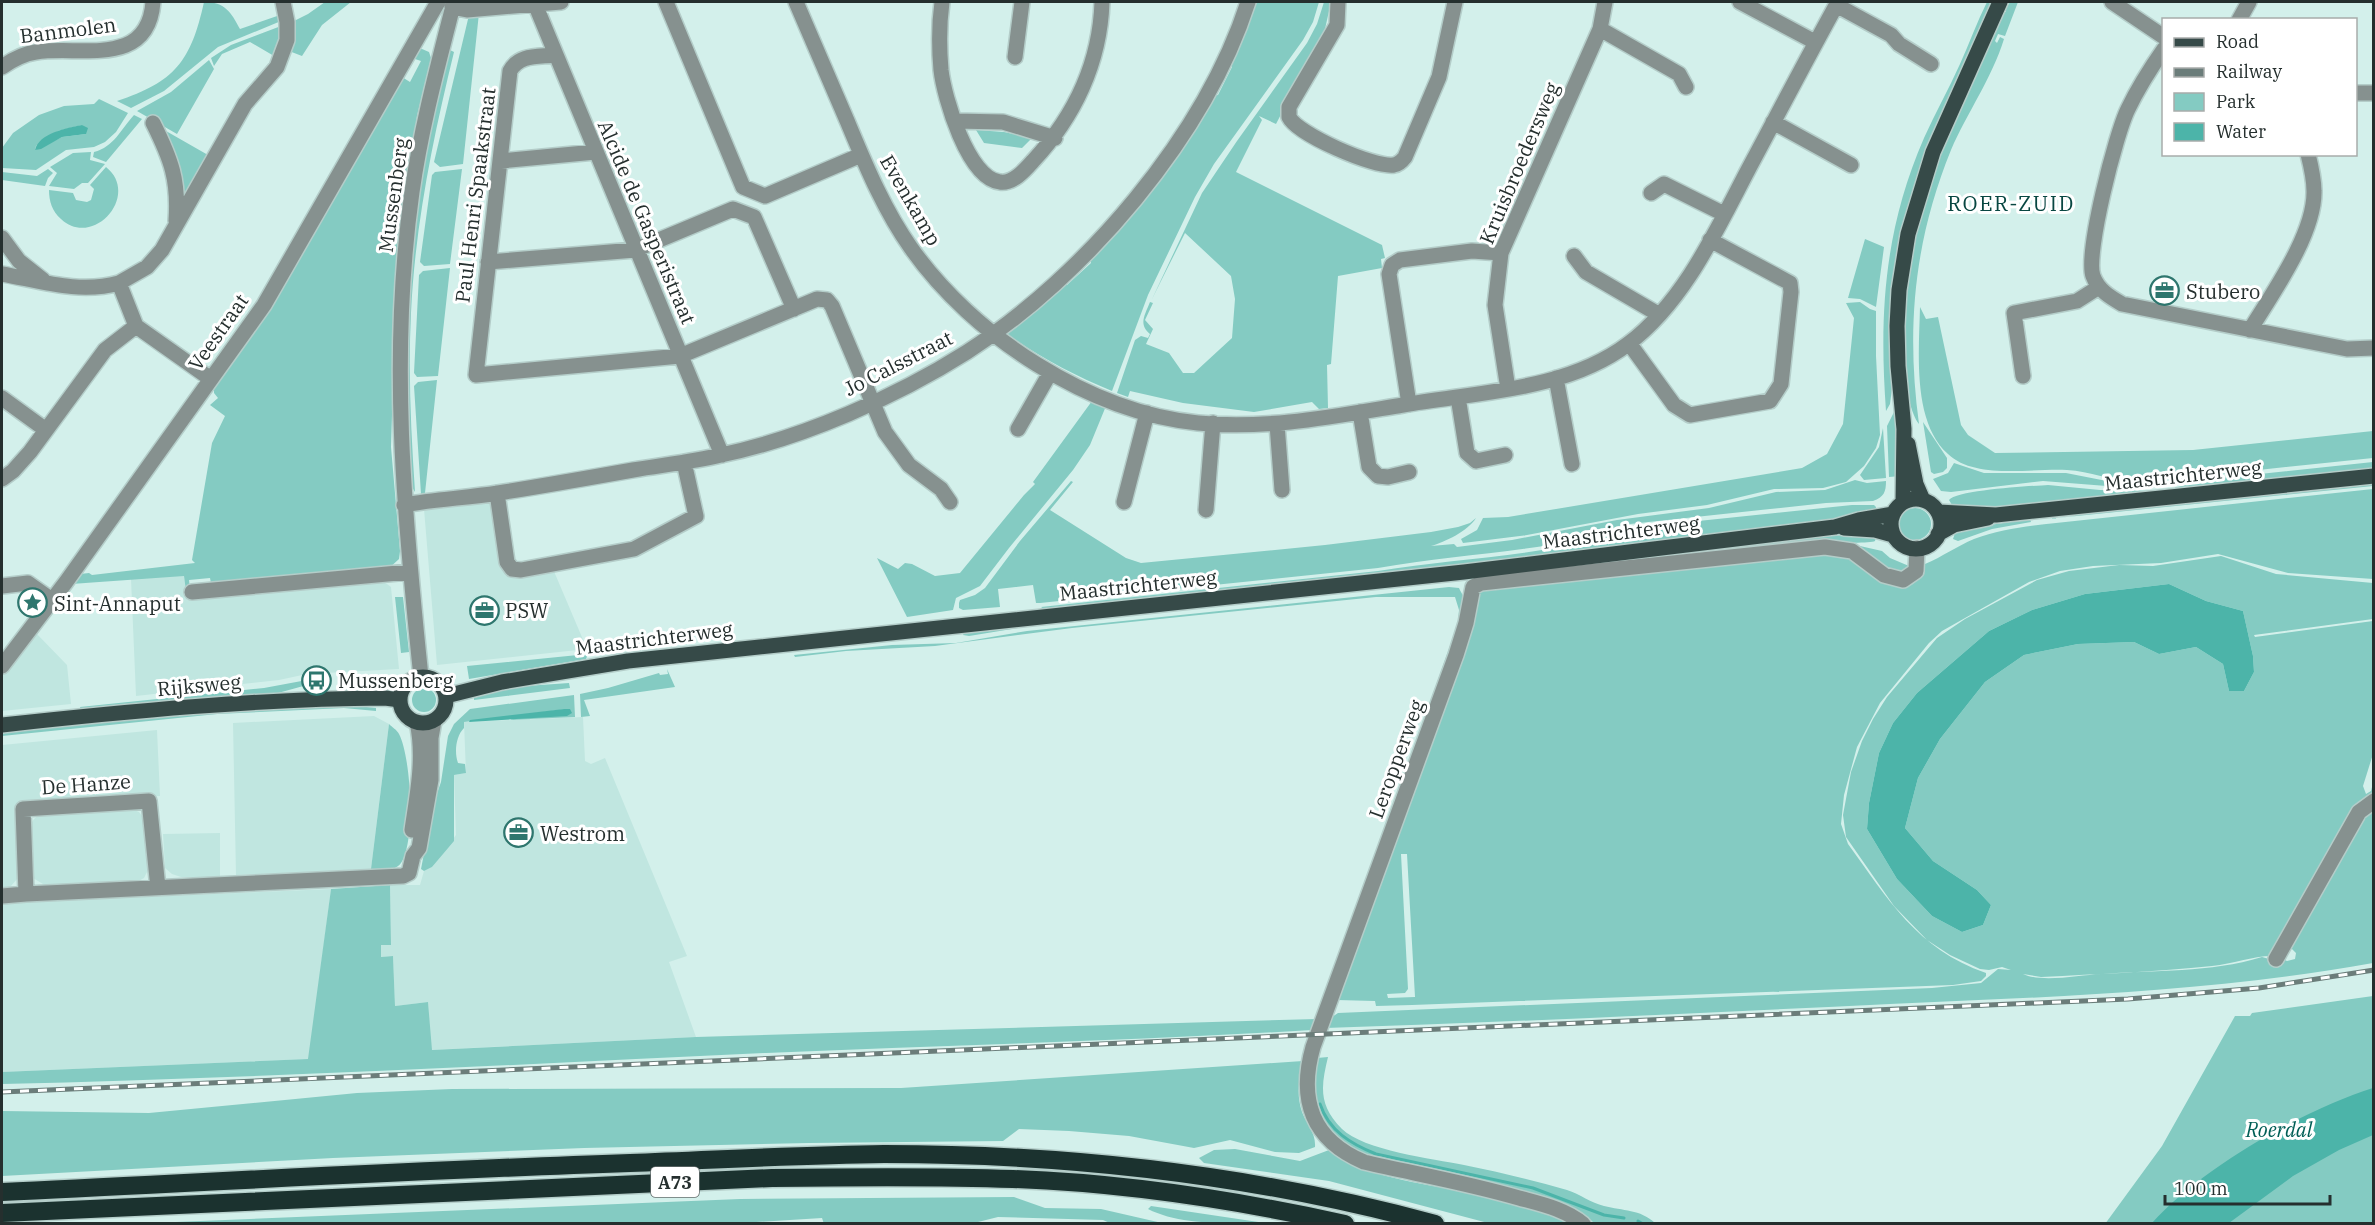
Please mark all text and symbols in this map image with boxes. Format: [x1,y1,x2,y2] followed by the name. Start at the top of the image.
[18,11,118,49] street label: Banmolen
[2162,18,2357,156] legend
[2216,30,2259,53] text: Road
[2216,60,2282,83] text: Railway
[1473,78,1565,248] street label: Kruisbroedersweg
[448,86,502,304] street label: Paul Henri Spaakstraat
[2216,90,2256,113] text: Park
[592,116,702,328] street label: Alcide de Gasperistraat
[2216,120,2266,143] text: Water
[372,136,414,254] street label: Mussenberg
[874,150,948,250] street label: Evenkamp
[1947,189,2075,217] district label: ROER-ZUID
[2149,275,2181,307] office icon: Stubero
[2186,278,2260,305] place label: Stubero
[182,288,254,376] street label: Veestraat
[839,324,957,402] street label: Jo Calsstraat
[2103,453,2263,497] street label: Maastrichterweg
[1541,509,1701,555] street label: Maastrichterweg
[1058,563,1218,607] street label: Maastrichterweg
[17,587,49,619] place icon: Sint-Annaput
[54,590,181,617] place label: Sint-Annaput
[468,594,500,626] office icon: PSW
[505,597,548,624] place label: PSW
[574,615,734,661] street label: Maastrichterweg
[301,664,333,696] bus stop icon: Mussenberg
[338,667,453,694] place label: Mussenberg
[156,668,242,702] street label: Rijksweg
[1362,696,1430,822] street label: Leropperweg
[40,767,132,801] street label: De Hanze
[503,817,535,849] office icon: Westrom
[540,820,625,847] place label: Westrom
[2245,1116,2313,1143] park label: Roerdal
[651,1167,699,1197] road number: A73
[2165,1168,2330,1206] scale bar
[2174,1177,2228,1200] text: 100 m

